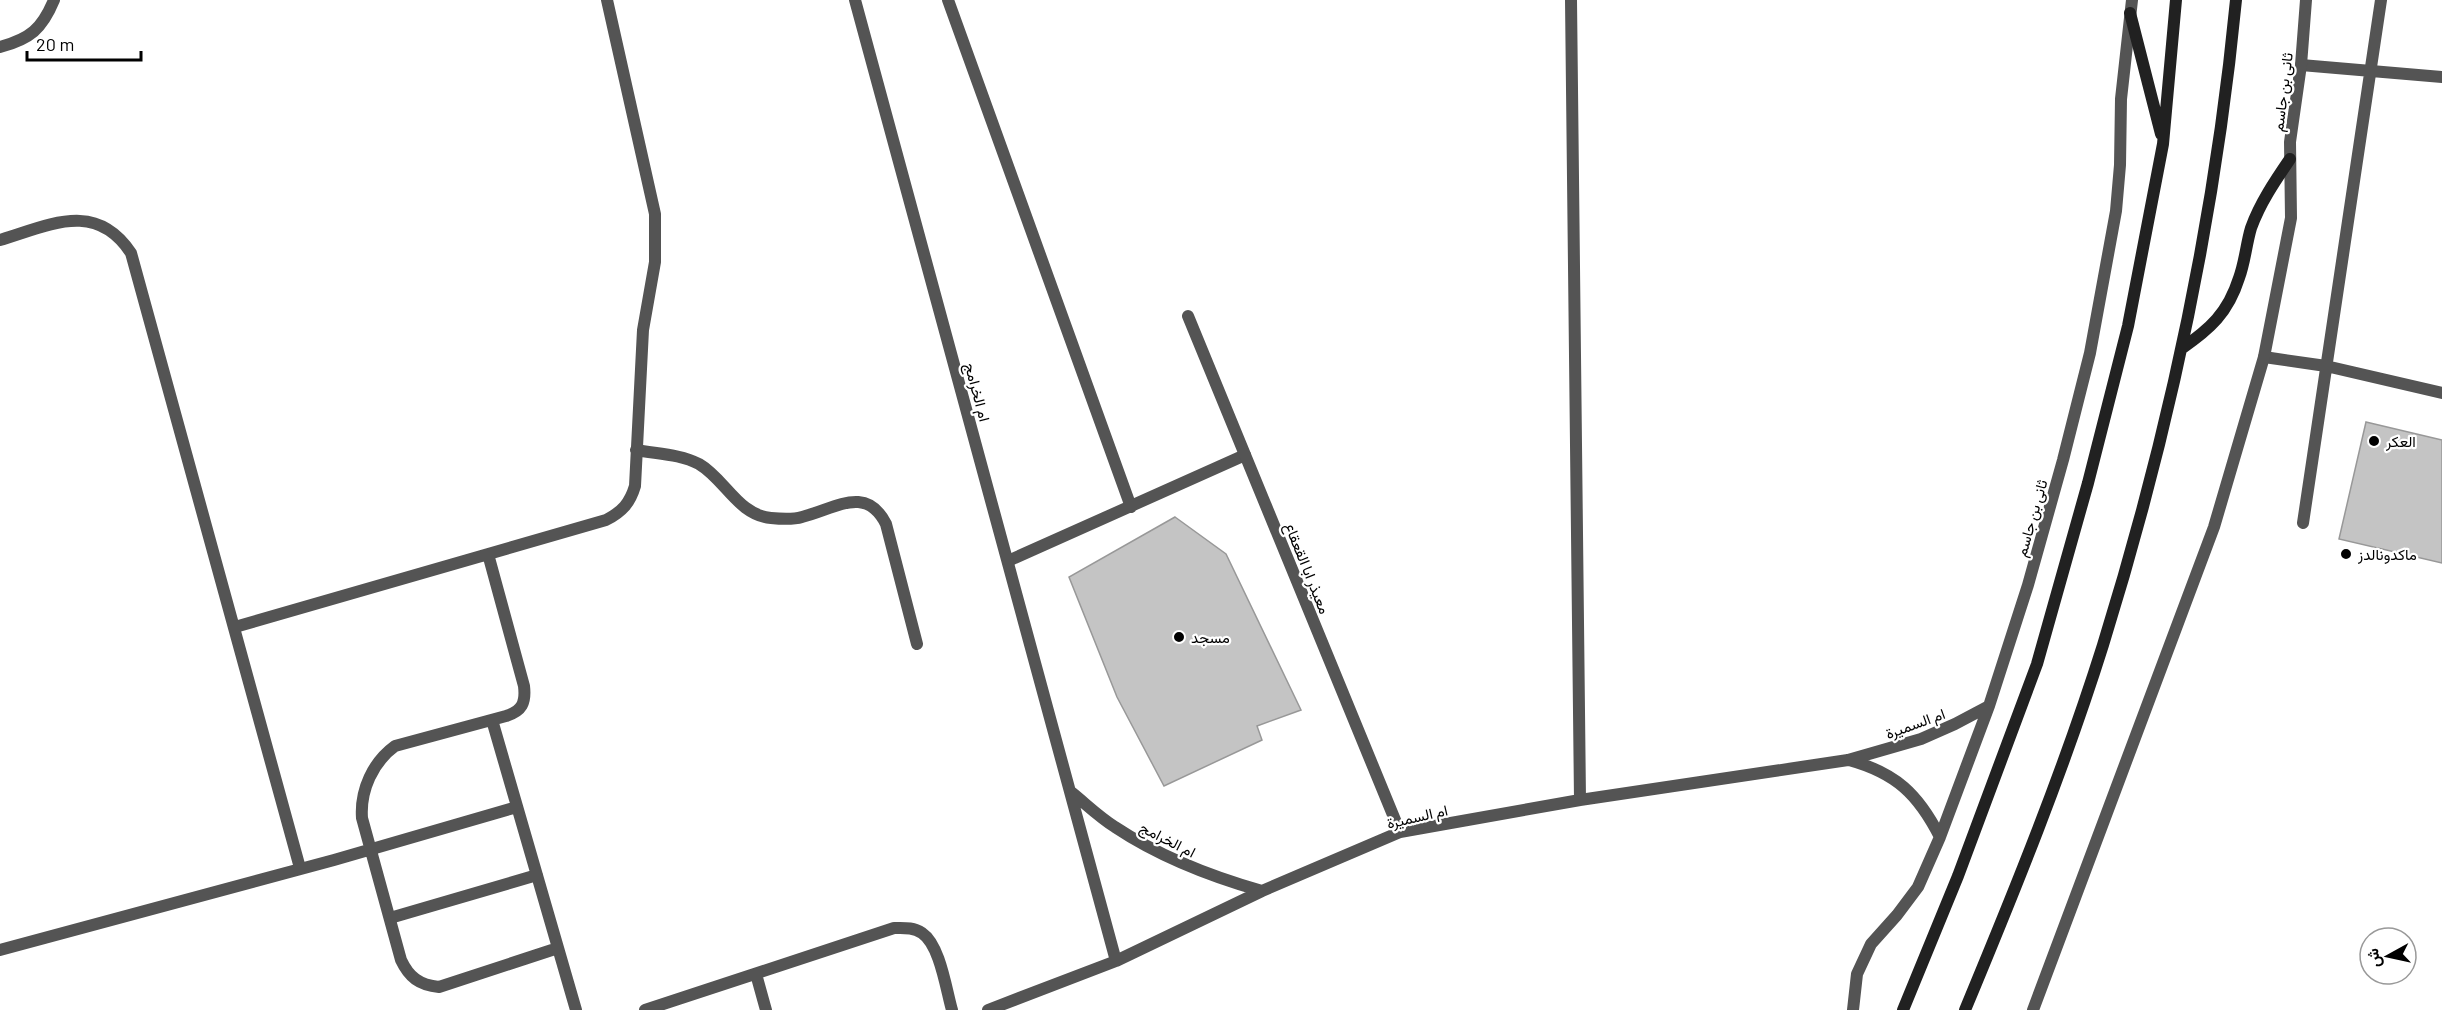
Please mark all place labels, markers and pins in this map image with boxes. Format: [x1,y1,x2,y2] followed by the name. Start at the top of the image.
[2385,432,2416,451] place label: العكر
[2367,434,2381,448] marker: العكر
[2357,545,2417,564] place label: ماكدونالدز
[2339,547,2353,561] marker: ماكدونالدز
[1191,628,1230,647] place label: مسجد
[1172,630,1186,644] marker: مسجد

